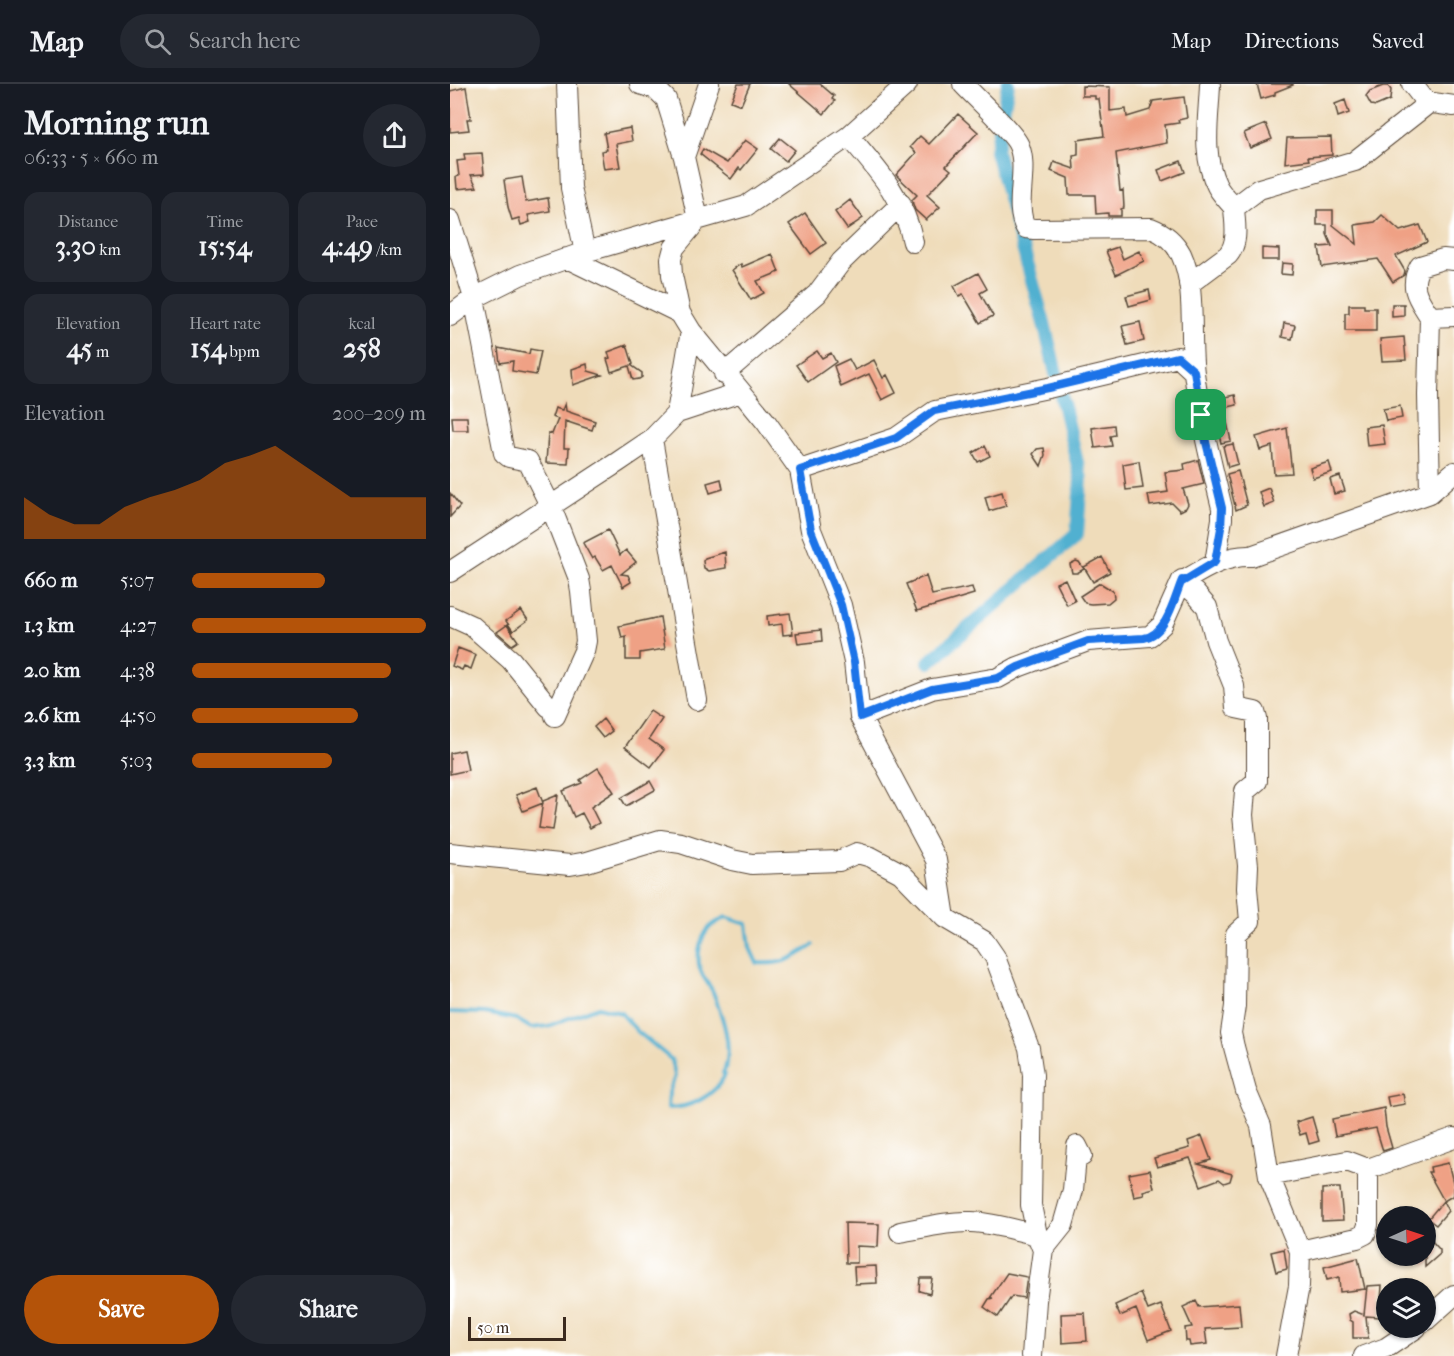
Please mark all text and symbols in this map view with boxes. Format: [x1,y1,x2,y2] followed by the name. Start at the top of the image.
[120,14,540,68] search box
[30,25,84,58] text: Map
[141,25,174,58] icon: search
[189,28,300,54] text: Search here
[1171,29,1211,53] text: Map
[1244,29,1339,53] text: Directions
[1372,29,1424,53] text: Saved
[24,104,209,143] text: Morning run
[363,104,426,167] button: share
[24,146,158,169] text: 06:33 · 5 × 660 m
[58,212,118,231] text: Distance
[207,212,243,231] text: Time
[346,212,378,231] text: Pace
[55,231,96,262] text: 3.30
[198,231,252,262] text: 15:54
[322,231,373,262] text: 4:49
[96,240,121,259] text: km
[373,240,402,259] text: /km
[56,314,120,333] text: Elevation
[189,314,261,333] text: Heart rate
[349,314,375,333] text: kcal
[67,333,93,364] text: 45
[190,333,226,364] text: 154
[343,333,381,364] text: 258
[93,342,109,361] text: m
[226,342,260,361] text: bpm
[1175,389,1226,440] pin
[1184,398,1217,431] icon: arrive
[24,402,105,425] text: Elevation
[332,402,426,425] text: 200–209 m
[24,569,78,592] text: 660 m
[120,569,154,592] text: 5:07
[24,614,74,637] text: 1.3 km
[120,614,157,637] text: 4:27
[24,659,80,682] text: 2.0 km
[120,659,155,682] text: 4:38
[24,704,80,727] text: 2.6 km
[120,704,156,727] text: 4:50
[24,749,75,772] text: 3.3 km
[120,749,153,772] text: 5:03
[1376,1206,1436,1266] north arrow
[1376,1206,1436,1338] map controls
[24,1275,219,1344] button: Save
[231,1275,426,1344] button: Share
[1376,1278,1436,1338] button: layers
[468,1314,566,1342] scale bar
[477,1318,509,1337] text: 50 m

